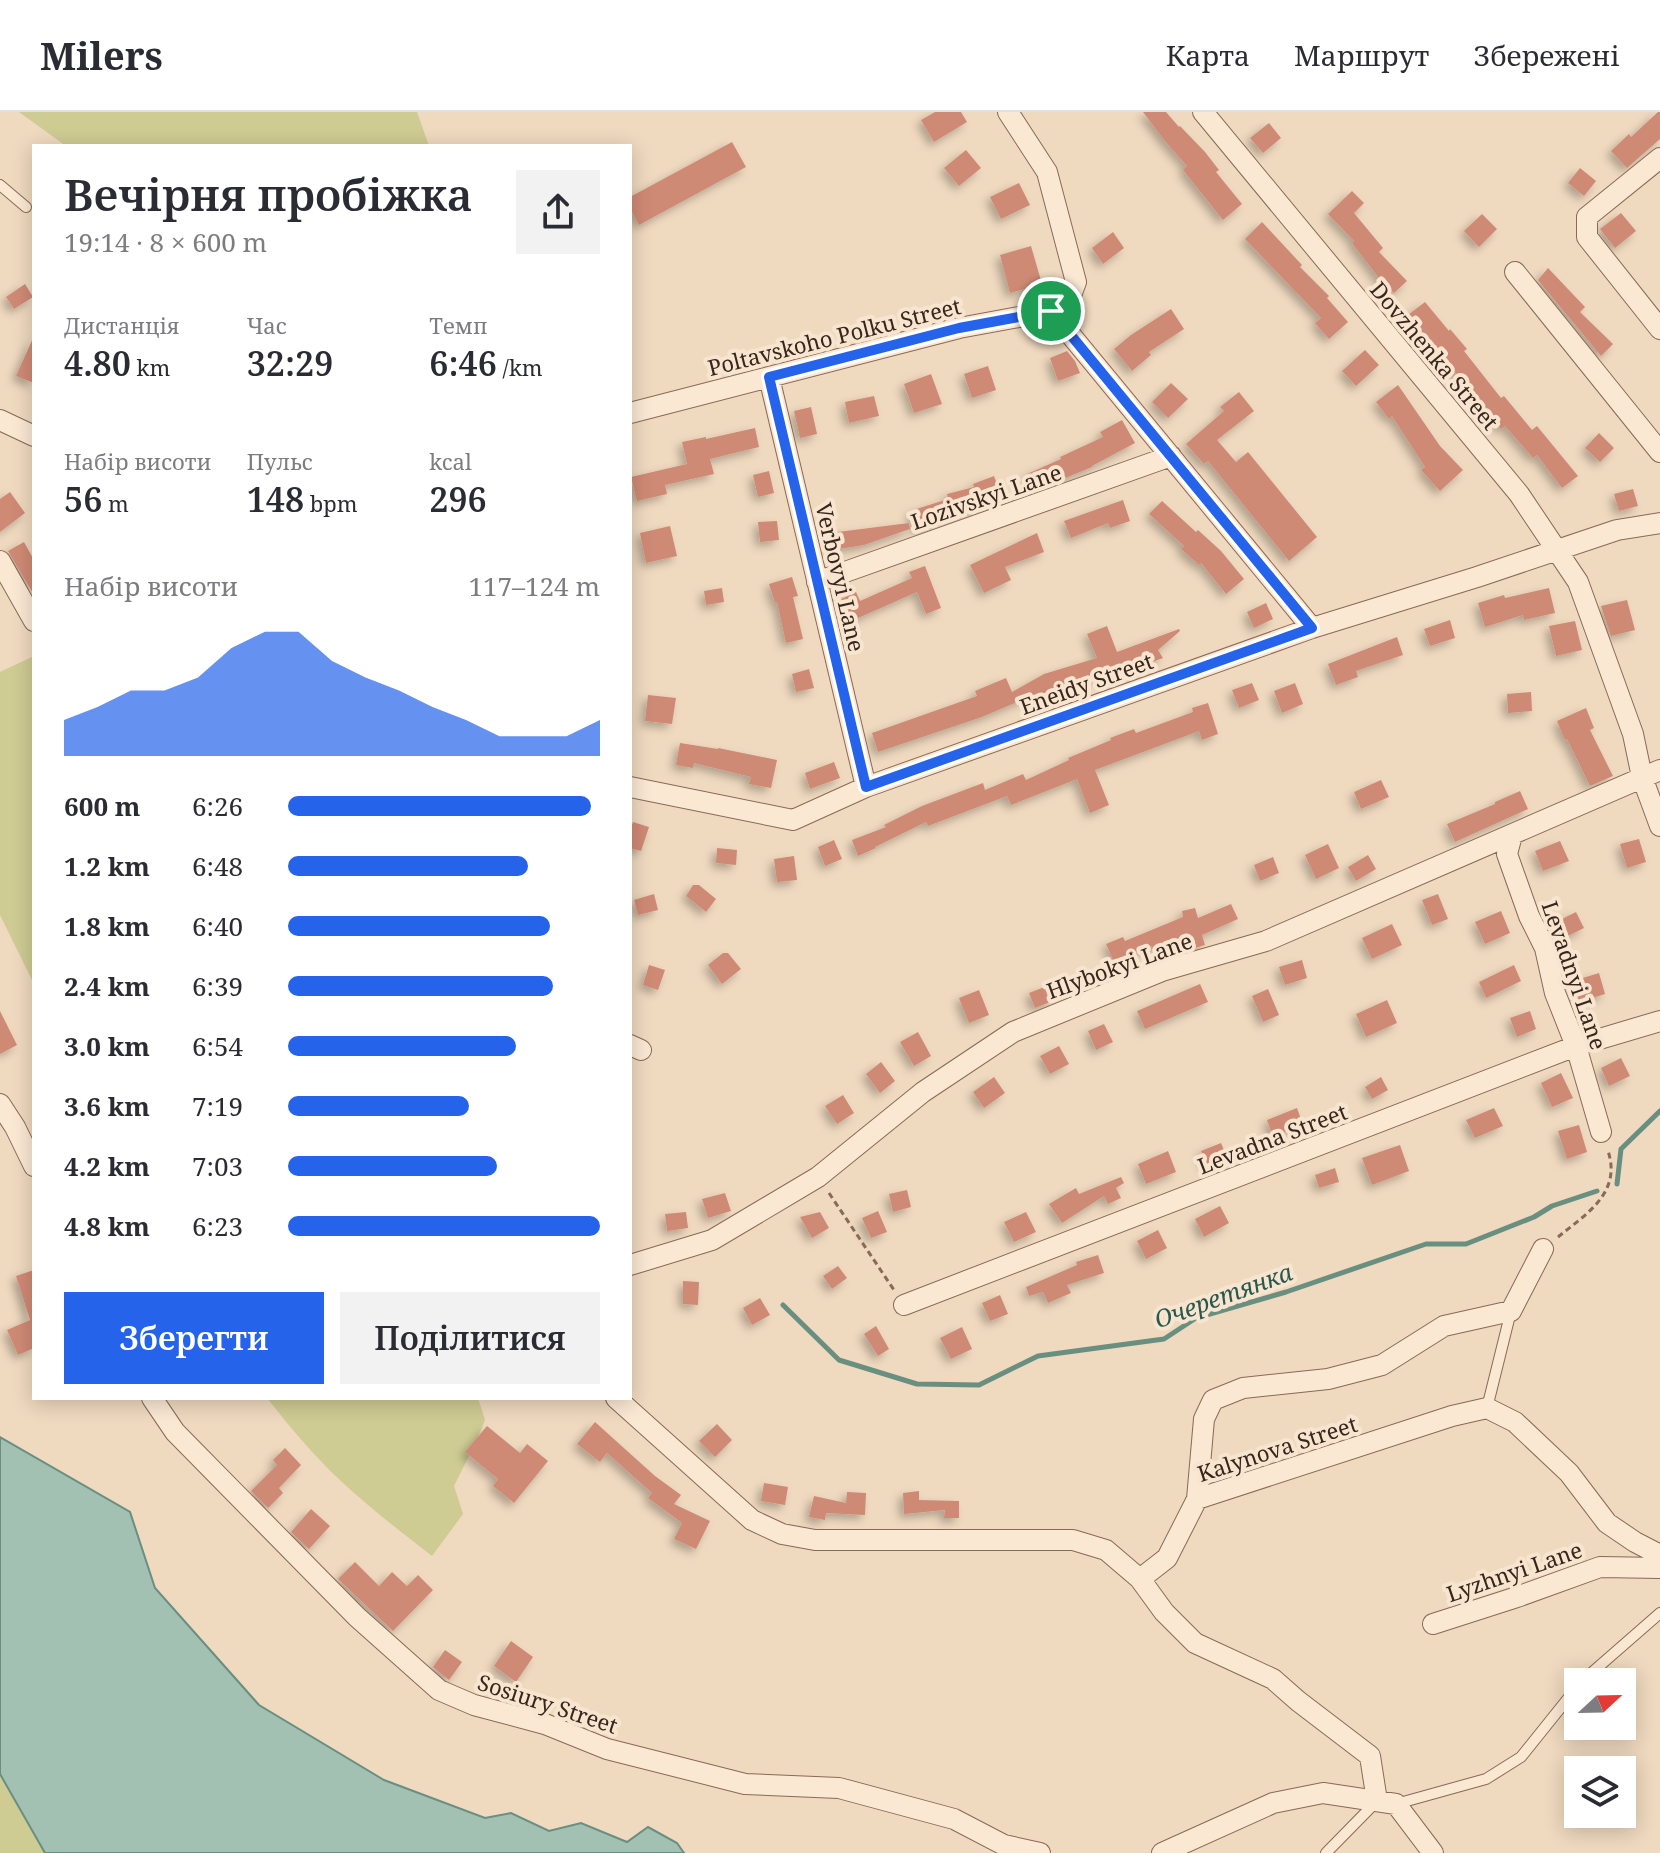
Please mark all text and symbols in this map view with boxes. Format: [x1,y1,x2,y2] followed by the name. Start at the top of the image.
[40,29,163,81] text: Milers
[1166,36,1250,74] text: Карта
[1294,36,1429,74] text: Маршрут
[1473,36,1620,74] text: Збережені
[64,164,473,224] text: Вечірня пробіжка
[516,170,600,254] button: share
[64,224,267,260] text: 19:14 · 8 × 600 m
[1364,275,1506,436] street label: Dovzhenka Street
[1017,277,1085,345] pin
[1029,289,1073,333] icon: arrive
[704,290,964,382] street label: Poltavskoho Polku Street
[64,310,180,340] text: Дистанція
[247,310,287,340] text: Час
[429,310,487,340] text: Темп
[64,340,131,386] text: 4.80
[247,340,333,386] text: 32:29
[429,340,497,386] text: 6:46
[131,352,170,382] text: km
[497,352,543,382] text: /km
[64,446,211,476] text: Набір висоти
[247,446,313,476] text: Пульс
[429,446,472,476] text: kcal
[907,456,1065,536] street label: Lozivskyi Lane
[64,476,102,522] text: 56
[247,476,304,522] text: 148
[429,476,487,522] text: 296
[102,488,129,518] text: m
[304,488,358,518] text: bpm
[809,500,873,654] street label: Verbovyi Lane
[64,568,238,604] text: Набір висоти
[468,568,600,604] text: 117–124 m
[1015,645,1157,721] street label: Eneidy Street
[64,788,140,824] text: 600 m
[192,788,243,824] text: 6:26
[64,848,150,884] text: 1.2 km
[192,848,243,884] text: 6:48
[1536,897,1614,1053] street label: Levadnyi Lane
[64,908,150,944] text: 1.8 km
[192,908,243,944] text: 6:40
[1042,925,1196,1005] street label: Hlybokyi Lane
[64,968,150,1004] text: 2.4 km
[192,968,243,1004] text: 6:39
[64,1028,150,1064] text: 3.0 km
[192,1028,243,1064] text: 6:54
[64,1088,150,1124] text: 3.6 km
[192,1088,243,1124] text: 7:19
[1193,1096,1351,1180] street label: Levadna Street
[64,1148,150,1184] text: 4.2 km
[192,1148,243,1184] text: 7:03
[64,1208,150,1244] text: 4.8 km
[192,1208,243,1244] text: 6:23
[1149,1255,1297,1335] water label: Очеретянка
[64,1292,324,1384] button: Зберегти
[340,1292,600,1384] button: Поділитися
[1193,1408,1361,1488] street label: Kalynova Street
[1442,1534,1586,1608] street label: Lyzhnyi Lane
[474,1666,622,1740] street label: Sosiury Street
[1564,1668,1636,1740] north arrow
[1564,1668,1636,1828] map controls
[1564,1756,1636,1828] button: layers

